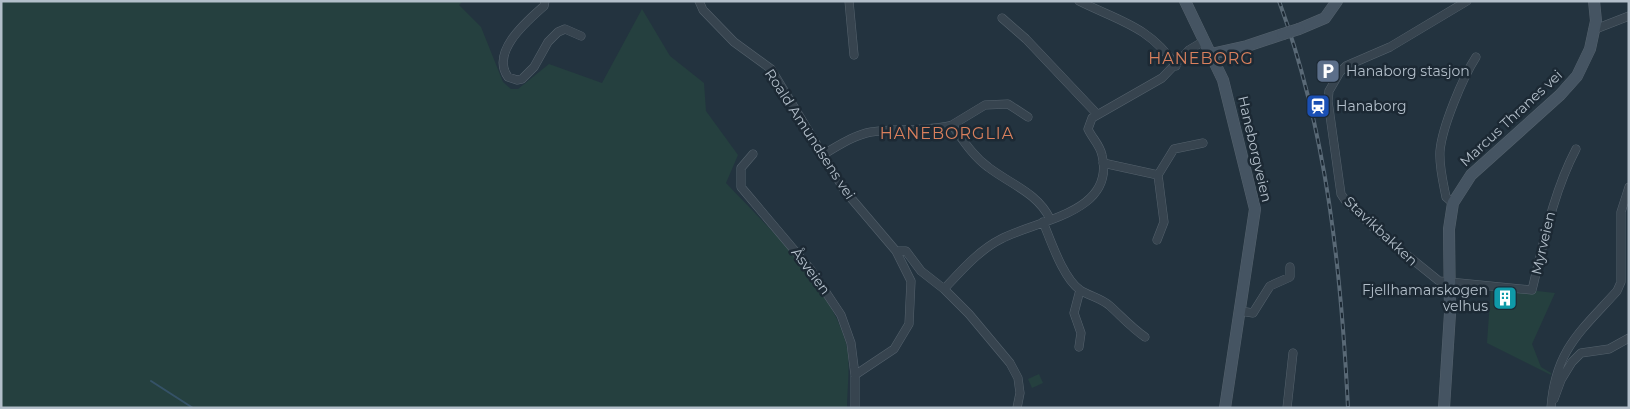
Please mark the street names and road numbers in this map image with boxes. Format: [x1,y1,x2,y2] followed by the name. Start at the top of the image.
[761,65,859,203] street label: Roald Amundsens vei
[1456,66,1566,170] street label: Marcus Thranes vei
[1234,94,1276,204] street label: Haneborgveien
[1341,192,1421,270] street label: Stavikbakken
[1527,210,1559,276] street label: Myrveien
[788,243,835,298] street label: Åsveien

